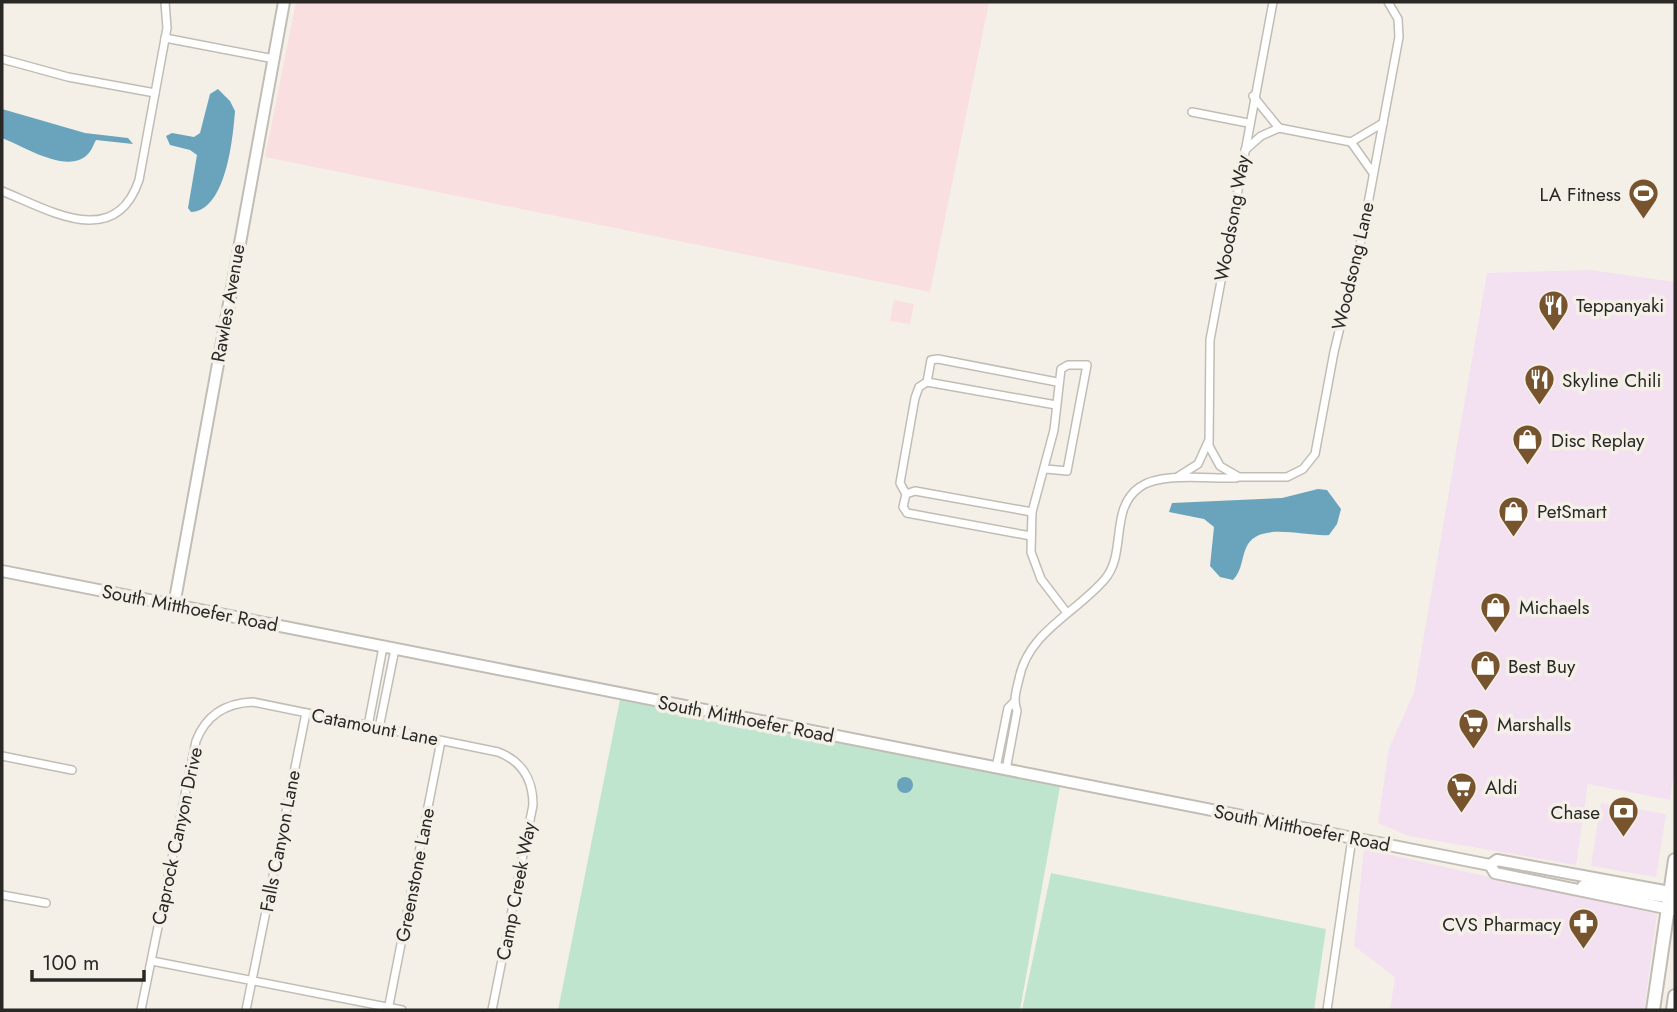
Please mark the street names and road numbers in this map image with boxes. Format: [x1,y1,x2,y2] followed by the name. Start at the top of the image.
[1208,152,1256,283] street label: Woodsong Way
[1325,199,1381,333] street label: Woodsong Lane
[204,242,252,364] street label: Rawles Avenue
[100,578,280,638] street label: South Mitthoefer Road
[656,689,836,749] street label: South Mitthoefer Road
[309,701,441,753] street label: Catamount Lane
[145,744,209,927] street label: Caprock Canyon Drive
[253,768,307,914] street label: Falls Canyon Lane
[1212,798,1392,858] street label: South Mitthoefer Road
[389,805,441,944] street label: Greenstone Lane
[489,819,543,963] street label: Camp Creek Way

